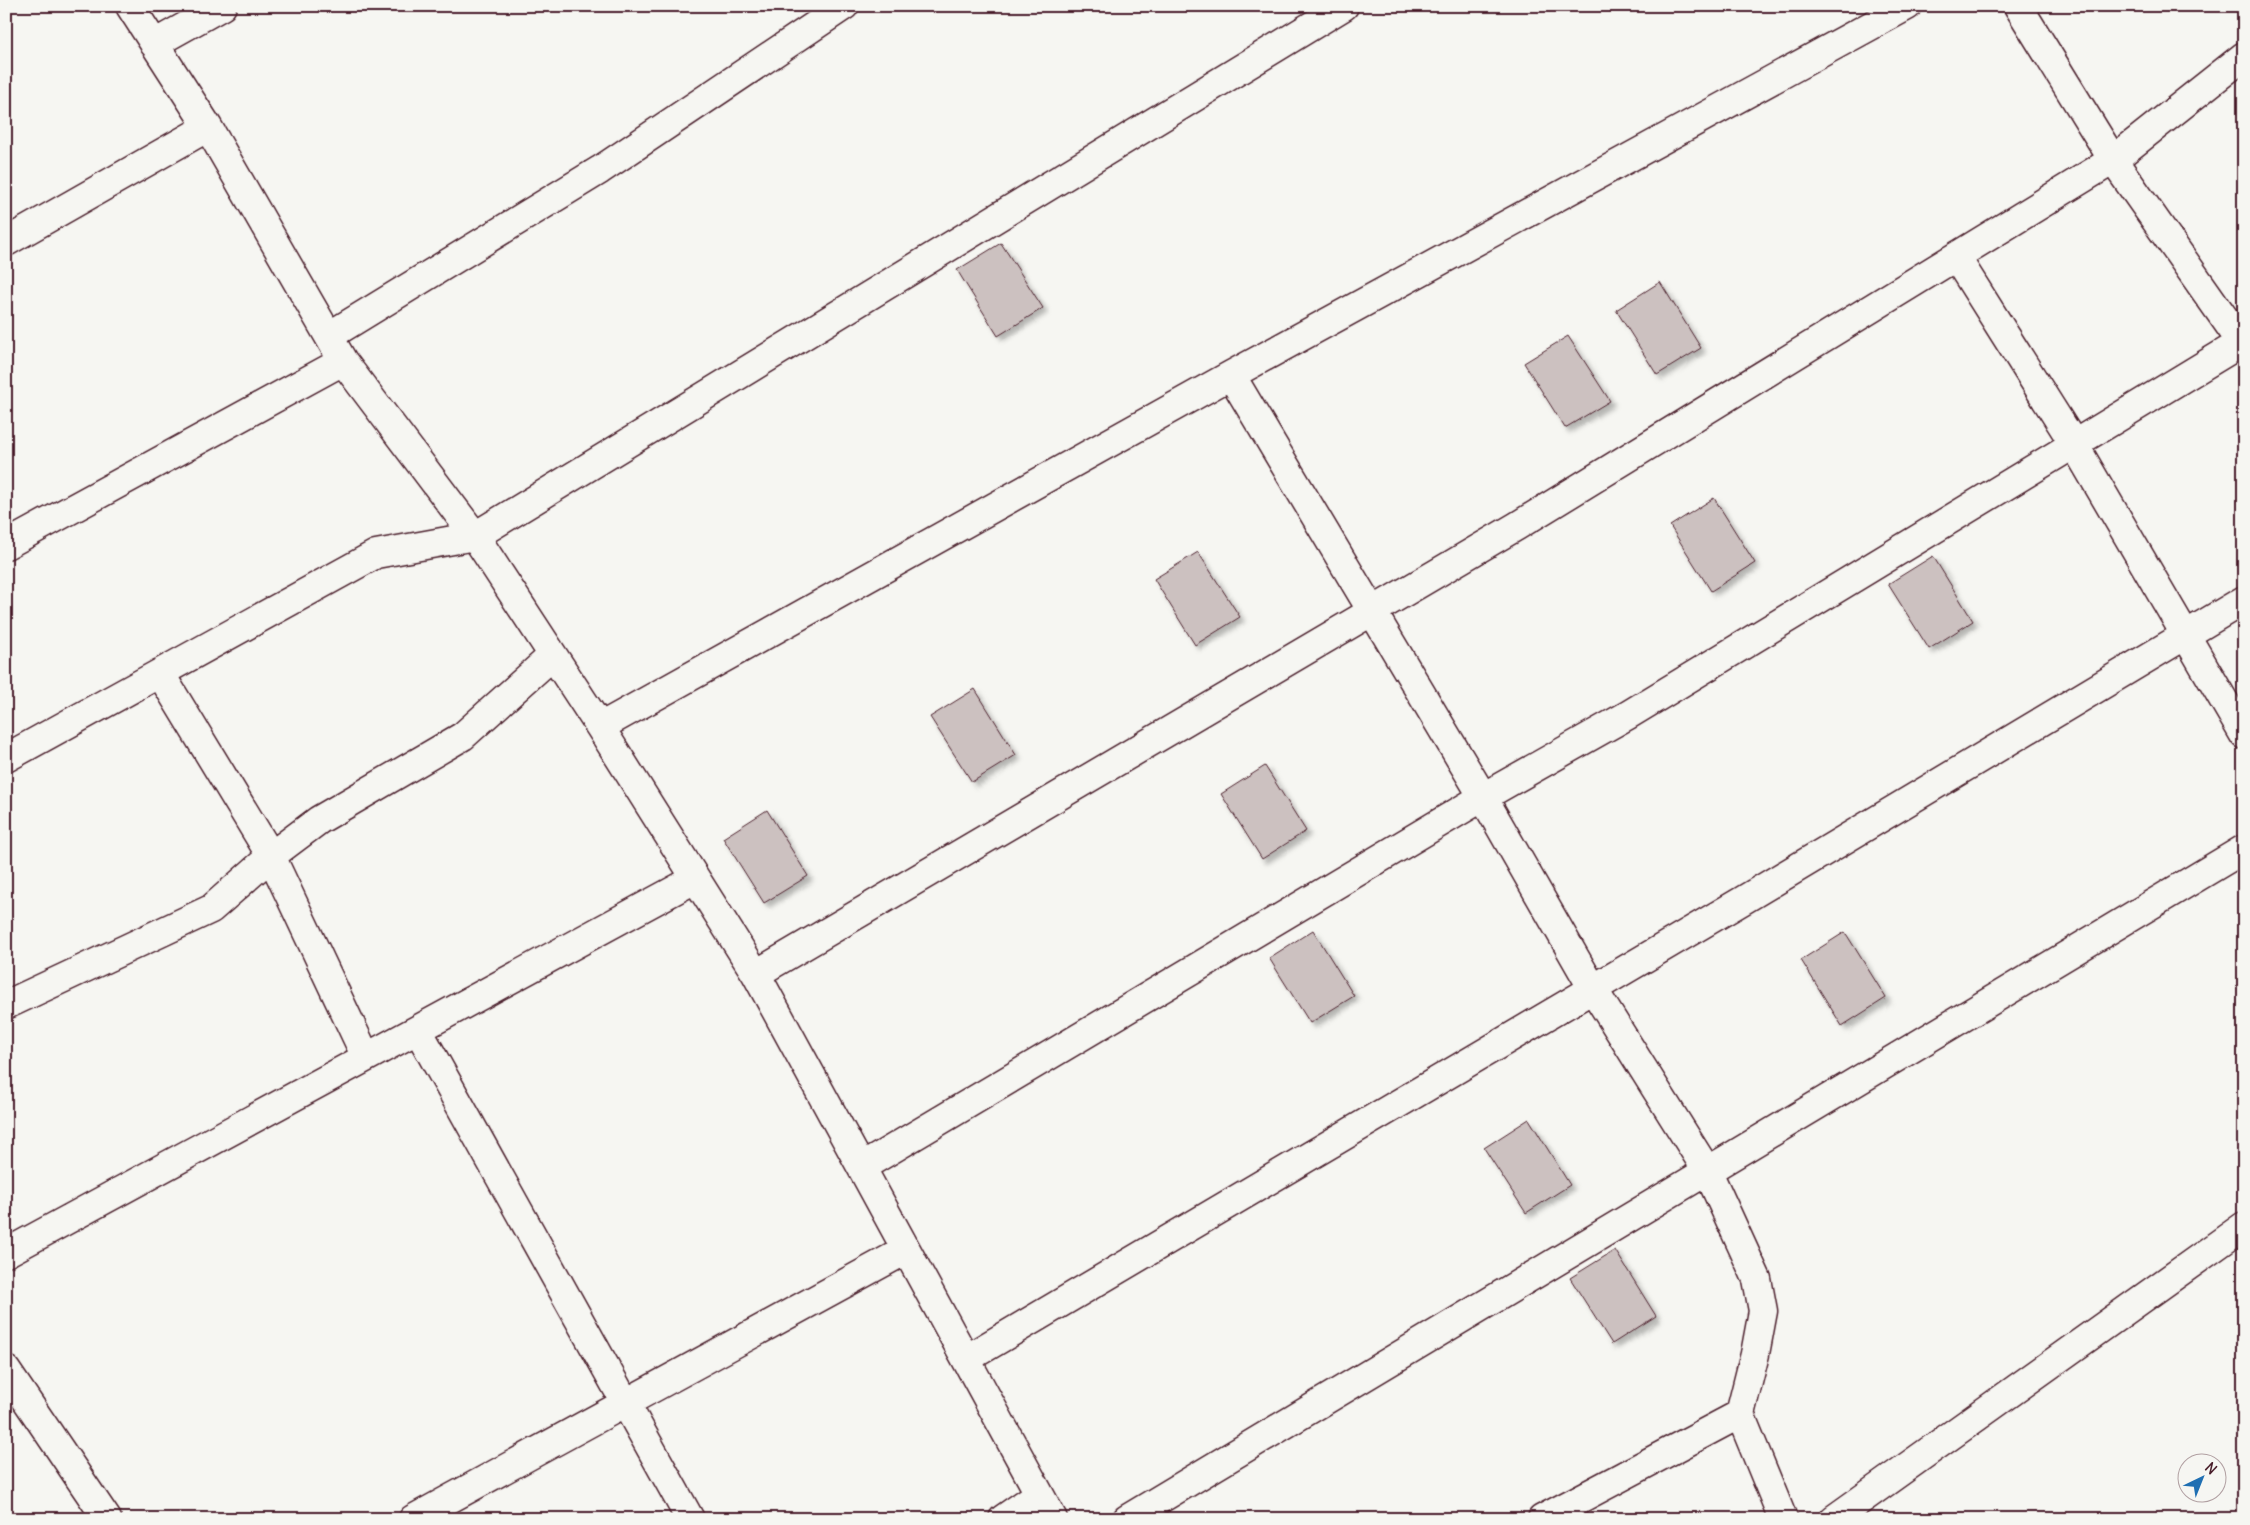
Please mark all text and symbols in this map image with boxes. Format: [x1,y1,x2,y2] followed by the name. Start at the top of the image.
[2178,1452,2228,1502] north arrow
[2201,1459,2221,1478] text: N

